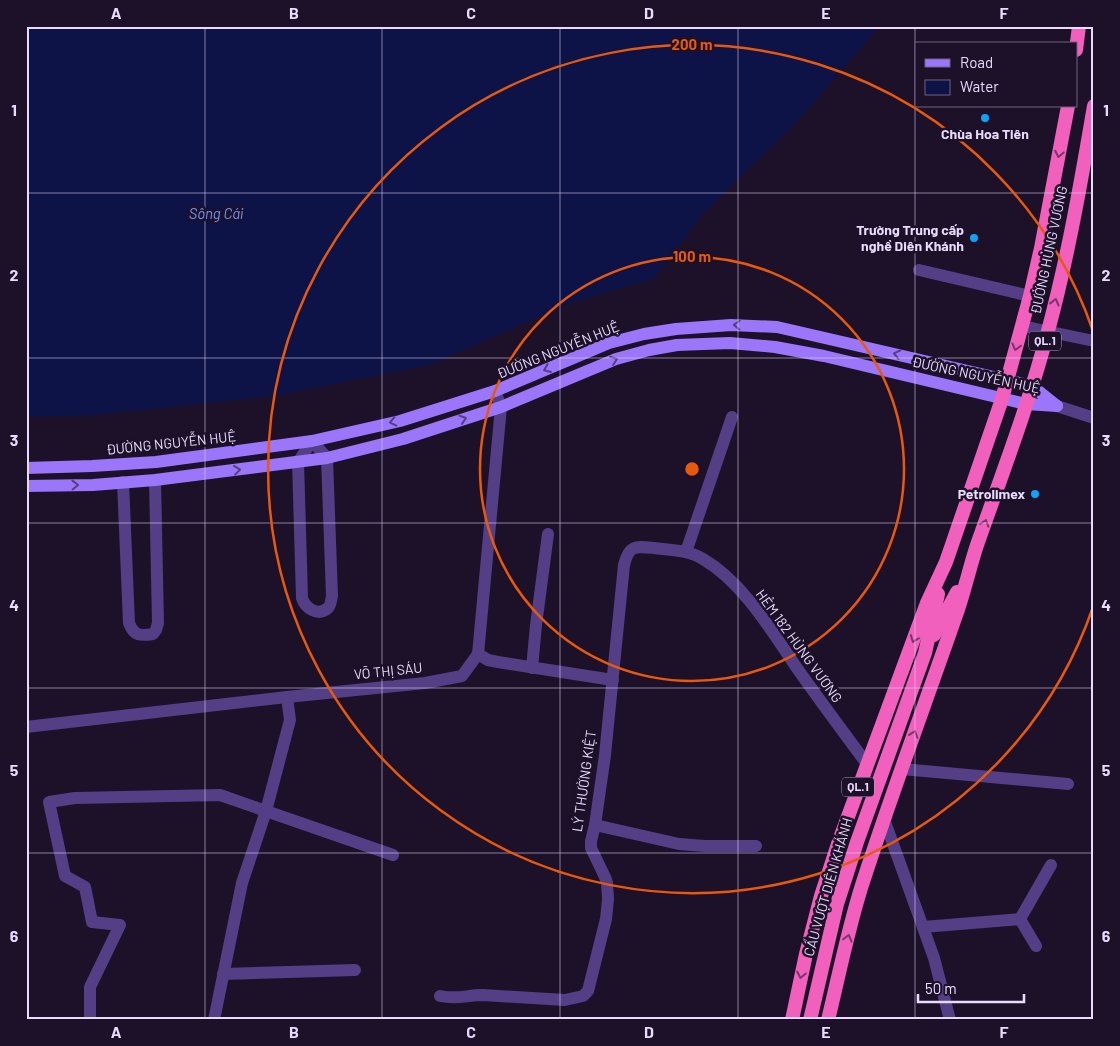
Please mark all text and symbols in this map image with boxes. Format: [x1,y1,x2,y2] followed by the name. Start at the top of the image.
[111,3,122,22] text: A
[289,3,299,22] text: B
[466,3,476,22] text: C
[644,3,654,22] text: D
[821,3,831,22] text: E
[1000,3,1009,22] text: F
[671,35,713,53] text: 200 m
[915,42,1078,108] legend
[960,53,993,71] text: Road
[960,77,999,95] text: Water
[11,100,17,119] text: 1
[1103,100,1109,119] text: 1
[979,112,991,124] marker: Chùa Hoa Tiên
[941,125,1029,142] place label: Chùa Hoa Tiên
[1055,150,1065,159] one-way arrow
[1027,184,1070,316] street label: ĐƯỜNG HÙNG VƯƠNG
[189,204,244,222] water label: Sông Cái
[856,221,964,254] place label: Trường Trung cấp nghề Diên Khánh
[968,232,980,244] marker: Trường Trung cấp nghề Diên Khánh
[673,247,711,265] text: 100 m
[10,265,19,284] text: 2
[1102,265,1111,284] text: 2
[1049,298,1060,307] one-way arrow
[494,316,621,382] street label: ĐƯỜNG NGUYỄN HUỆ
[733,320,741,331] one-way arrow
[1029,332,1061,351] road number: QL.1
[1012,342,1022,350] one-way arrow
[892,349,901,360] one-way arrow
[911,352,1042,396] street label: ĐƯỜNG NGUYỄN HUỆ
[609,356,618,366] one-way arrow
[543,363,552,374] one-way arrow
[458,415,467,425] one-way arrow
[389,416,398,427] one-way arrow
[105,426,237,458] street label: ĐƯỜNG NGUYỄN HUỆ
[10,430,18,449] text: 3
[1102,430,1110,449] text: 3
[683,460,701,478] centre of rings
[233,465,241,476] one-way arrow
[72,480,79,490] one-way arrow
[958,485,1025,502] place label: Petrolimex
[1029,488,1041,500] marker: Petrolimex
[979,520,989,528] one-way arrow
[753,586,846,706] street label: HẺM 182 HÙNG VƯƠNG
[9,595,19,614] text: 4
[1101,595,1111,614] text: 4
[910,634,920,643] one-way arrow
[353,658,423,683] street label: VÕ THỊ SÁU
[568,729,599,833] street label: LÝ THƯỜNG KIỆT
[909,730,919,739] one-way arrow
[10,760,19,779] text: 5
[1102,760,1111,779] text: 5
[842,778,874,796] road number: QL.1
[800,816,855,958] street label: CẦU VƯỢT DIÊN KHÁNH
[10,926,19,945] text: 6
[1102,926,1111,945] text: 6
[842,934,853,943] one-way arrow
[796,971,807,980] one-way arrow
[918,971,1024,1003] scale bar
[925,979,957,997] text: 50 m
[111,1022,122,1041] text: A
[289,1022,299,1041] text: B
[466,1022,476,1041] text: C
[644,1022,654,1041] text: D
[821,1022,831,1041] text: E
[1000,1022,1009,1041] text: F

